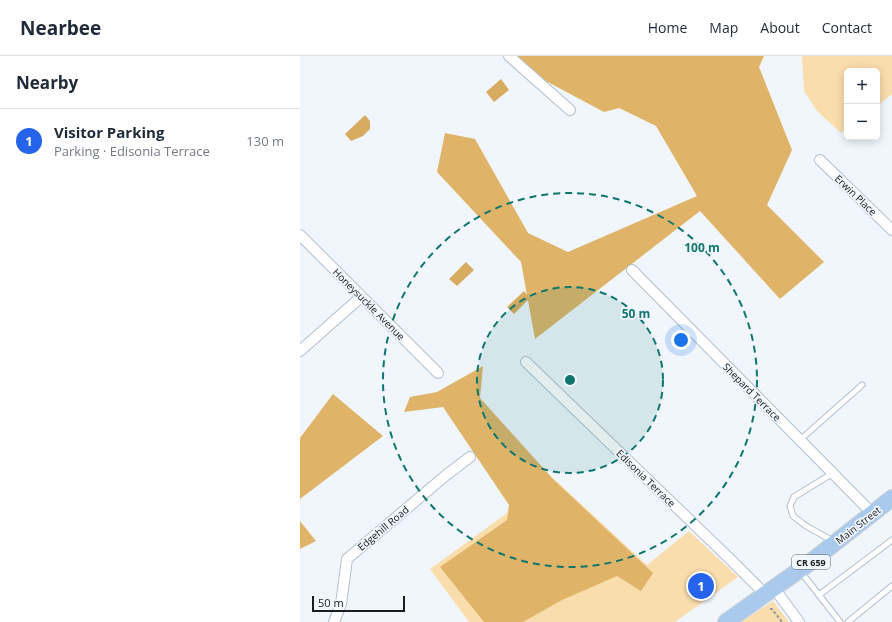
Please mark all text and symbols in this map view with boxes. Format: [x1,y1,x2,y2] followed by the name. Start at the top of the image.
[20,15,101,41] text: Nearbee
[648,18,687,37] text: Home
[709,18,738,37] text: Map
[760,18,800,37] text: About
[822,18,872,37] text: Contact
[844,68,880,140] map controls
[844,68,880,104] button: +
[16,71,78,94] text: Nearby
[844,104,880,140] button: −
[54,122,164,142] text: Visitor Parking
[25,132,33,150] text: 1
[246,132,284,150] text: 130 m
[54,142,210,160] text: Parking · Edisonia Terrace
[832,172,880,219] street label: Erwin Place
[684,239,720,256] text: 100 m
[330,265,408,343] street label: Honeysuckle Avenue
[622,305,650,322] text: 50 m
[671,330,691,350] your location
[720,360,784,424] street label: Shepard Terrace
[563,373,577,387] centre of rings
[613,446,679,510] street label: Edisonia Terrace
[354,502,412,554] street label: Edgehill Road
[833,503,884,547] street label: Main Street
[792,555,830,569] road number: CR 659
[688,571,714,601] pin: 1
[312,594,405,613] scale bar
[318,595,344,610] text: 50 m

